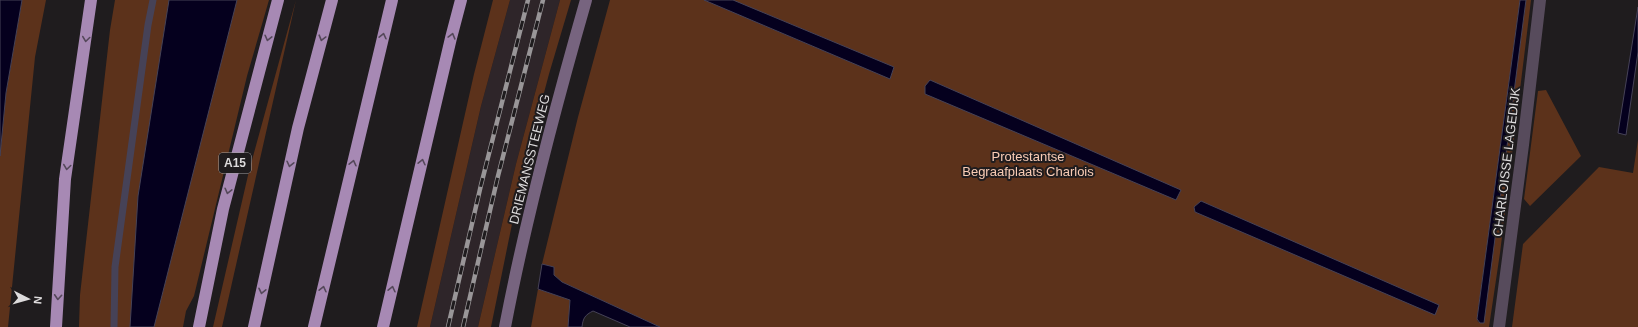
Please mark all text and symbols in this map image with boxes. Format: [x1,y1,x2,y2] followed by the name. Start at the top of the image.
[379,33,387,39] one-way arrow
[447,33,455,39] one-way arrow
[264,34,272,41] one-way arrow
[318,34,327,41] one-way arrow
[82,36,91,42] one-way arrow
[1490,86,1523,238] street label: CHARLOISSE LAGEDIJK
[506,92,553,226] street label: DRIEMANSSTEEWEG
[962,149,1094,179] park label: Protestantse Begraafplaats Charlois
[219,153,251,173] road number: A15
[349,159,357,166] one-way arrow
[417,159,425,166] one-way arrow
[287,161,295,167] one-way arrow
[63,164,72,170] one-way arrow
[224,187,233,194] one-way arrow
[8,279,48,319] north arrow
[319,286,327,292] one-way arrow
[387,286,395,292] one-way arrow
[259,287,267,294] one-way arrow
[54,294,63,300] one-way arrow
[32,295,44,305] text: N

